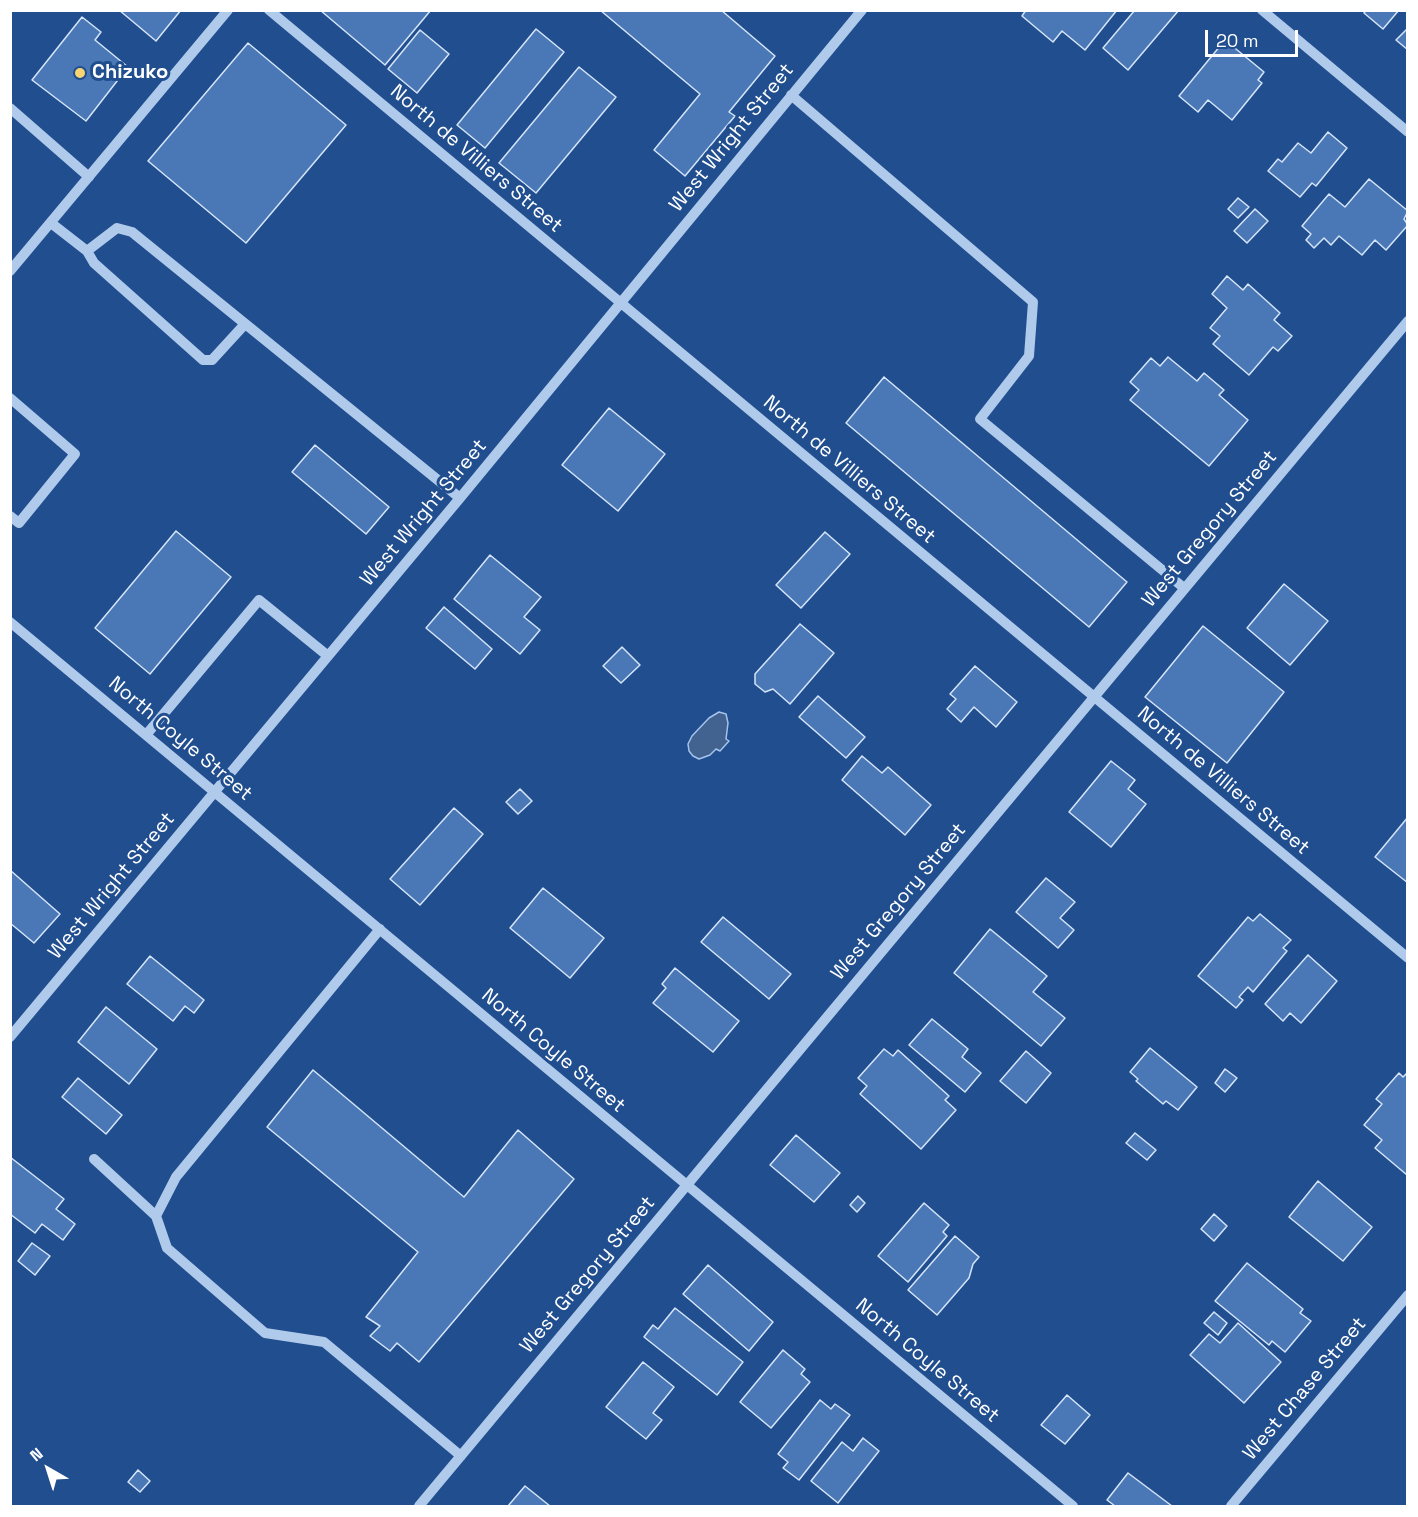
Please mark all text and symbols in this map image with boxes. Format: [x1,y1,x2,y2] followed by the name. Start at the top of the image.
[1208,18,1301,56] scale bar
[1216,29,1259,52] text: 20 m
[665,59,799,217] street label: West Wright Street
[92,61,168,85] place label: Chizuko
[73,66,87,80] marker: Chizuko
[385,80,567,238] street label: North de Villiers Street
[758,391,940,549] street label: North de Villiers Street
[356,435,492,591] street label: West Wright Street
[1137,446,1283,612] street label: West Gregory Street
[103,672,257,806] street label: North Coyle Street
[1132,702,1314,860] street label: North de Villiers Street
[44,808,180,964] street label: West Wright Street
[826,819,972,985] street label: West Gregory Street
[476,984,630,1118] street label: North Coyle Street
[515,1192,661,1358] street label: West Gregory Street
[850,1294,1004,1428] street label: North Coyle Street
[1238,1313,1372,1465] street label: West Chase Street
[18,1439,78,1499] north arrow
[26,1443,47,1466] text: N

